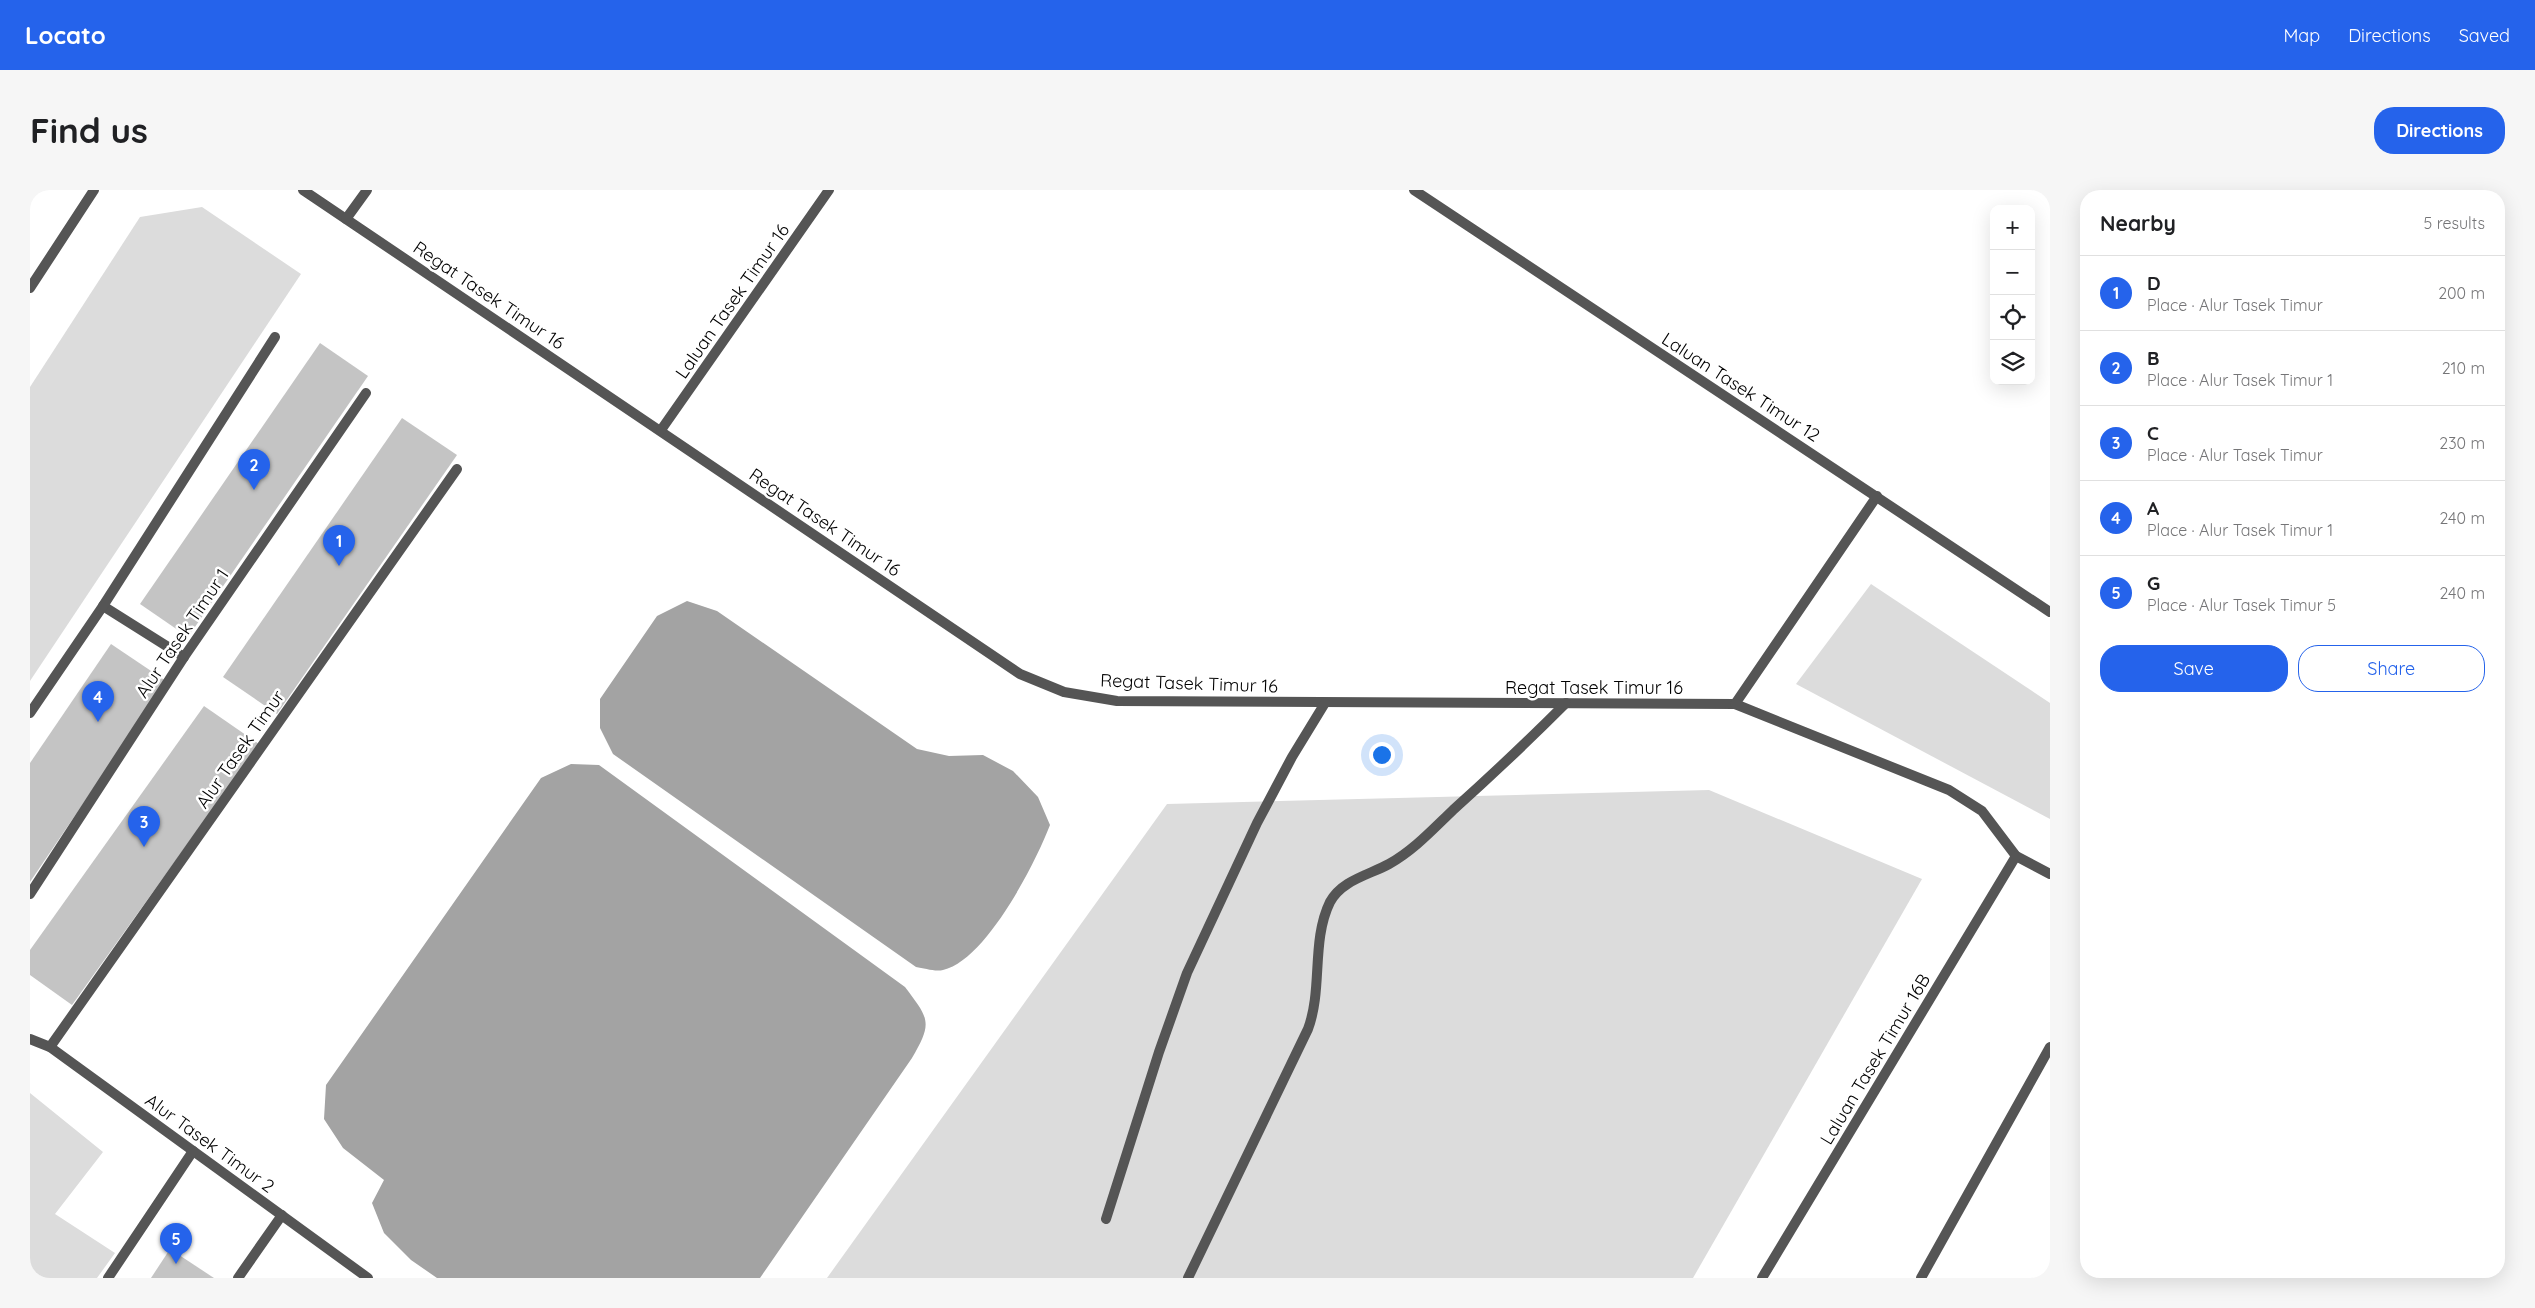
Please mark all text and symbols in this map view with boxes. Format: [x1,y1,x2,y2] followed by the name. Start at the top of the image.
[25,20,106,50] text: Locato
[2283,24,2320,47] text: Map
[2348,24,2431,47] text: Directions
[2459,24,2510,47] text: Saved
[2374,107,2505,154] button: Directions
[30,108,148,152] text: Find us
[1990,205,2035,385] map controls
[1990,205,2035,250] button: +
[2100,210,2176,236] text: Nearby
[2424,213,2485,233] text: 5 results
[670,219,794,383] street label: Laluan Tasek Timur 16
[409,236,569,354] street label: Regat Tasek Timur 16
[1990,250,2035,295] button: −
[2147,271,2161,295] text: D
[2113,283,2119,303] text: 1
[2438,283,2485,303] text: 200 m
[1990,295,2035,340] button: locate
[2147,295,2323,315] text: Place · Alur Tasek Timur
[1658,327,1824,447] street label: Laluan Tasek Timur 12
[1990,340,2035,385] button: layers
[2147,346,2159,370] text: B
[2111,358,2121,378] text: 2
[2442,358,2485,378] text: 210 m
[2147,370,2333,390] text: Place · Alur Tasek Timur 1
[2147,421,2159,445] text: C
[2112,433,2120,453] text: 3
[2439,433,2485,453] text: 230 m
[2147,445,2323,465] text: Place · Alur Tasek Timur
[238,449,270,490] pin: 2
[745,463,905,581] street label: Regat Tasek Timur 16
[2147,496,2159,520] text: A
[2111,508,2121,528] text: 4
[2439,508,2485,528] text: 240 m
[2147,520,2333,540] text: Place · Alur Tasek Timur 1
[323,525,355,566] pin: 1
[130,564,234,702] street label: Alur Tasek Timur 1
[2147,571,2160,595] text: G
[2111,583,2121,603] text: 5
[2439,583,2485,603] text: 240 m
[2147,595,2336,615] text: Place · Alur Tasek Timur 5
[2100,645,2288,692] button: Save
[2298,645,2485,692] button: Share
[1100,668,1279,698] street label: Regat Tasek Timur 16
[1505,676,1683,699] street label: Regat Tasek Timur 16
[82,681,114,722] pin: 4
[191,685,289,813] street label: Alur Tasek Timur
[1369,742,1395,768] your location
[128,806,160,847] pin: 3
[1815,969,1935,1149] street label: Laluan Tasek Timur 16B
[141,1088,279,1198] street label: Alur Tasek Timur 2
[160,1223,192,1264] pin: 5

